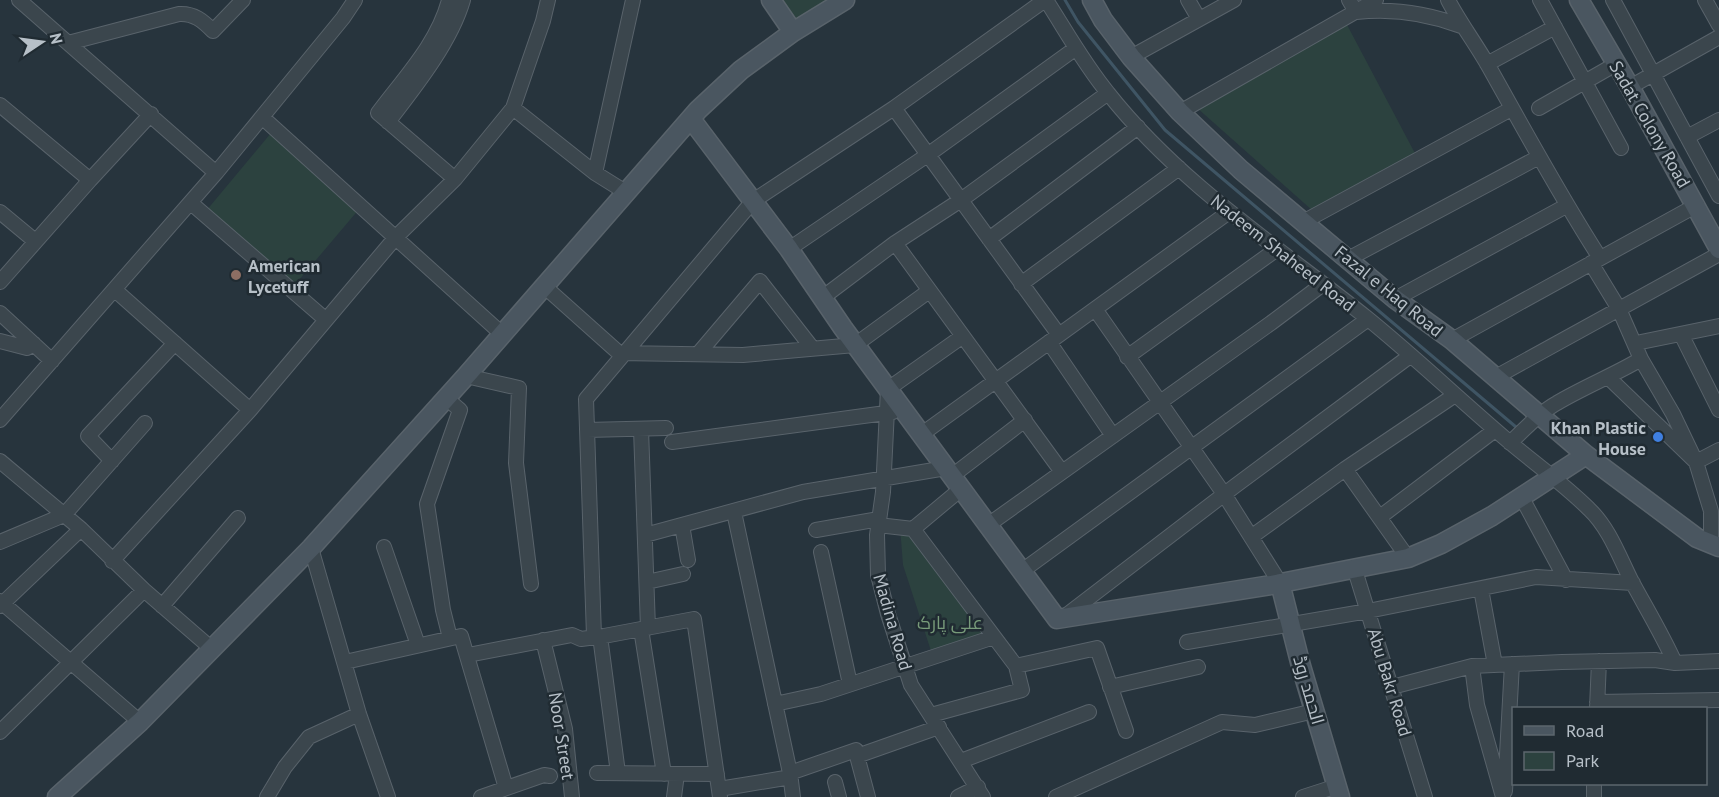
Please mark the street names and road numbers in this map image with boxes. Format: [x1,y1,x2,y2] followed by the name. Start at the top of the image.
[1604,56,1696,192] street label: Sadat Colony Road
[1206,189,1360,317] street label: Nadeem Shaheed Road
[1330,240,1448,342] street label: Fazal e Haq Road
[868,571,918,673] street label: Madina Road
[1363,625,1417,739] street label: Abu Bakr Road
[1288,653,1330,727] street label: الحمد روڈ
[544,691,580,781] street label: Noor Street

